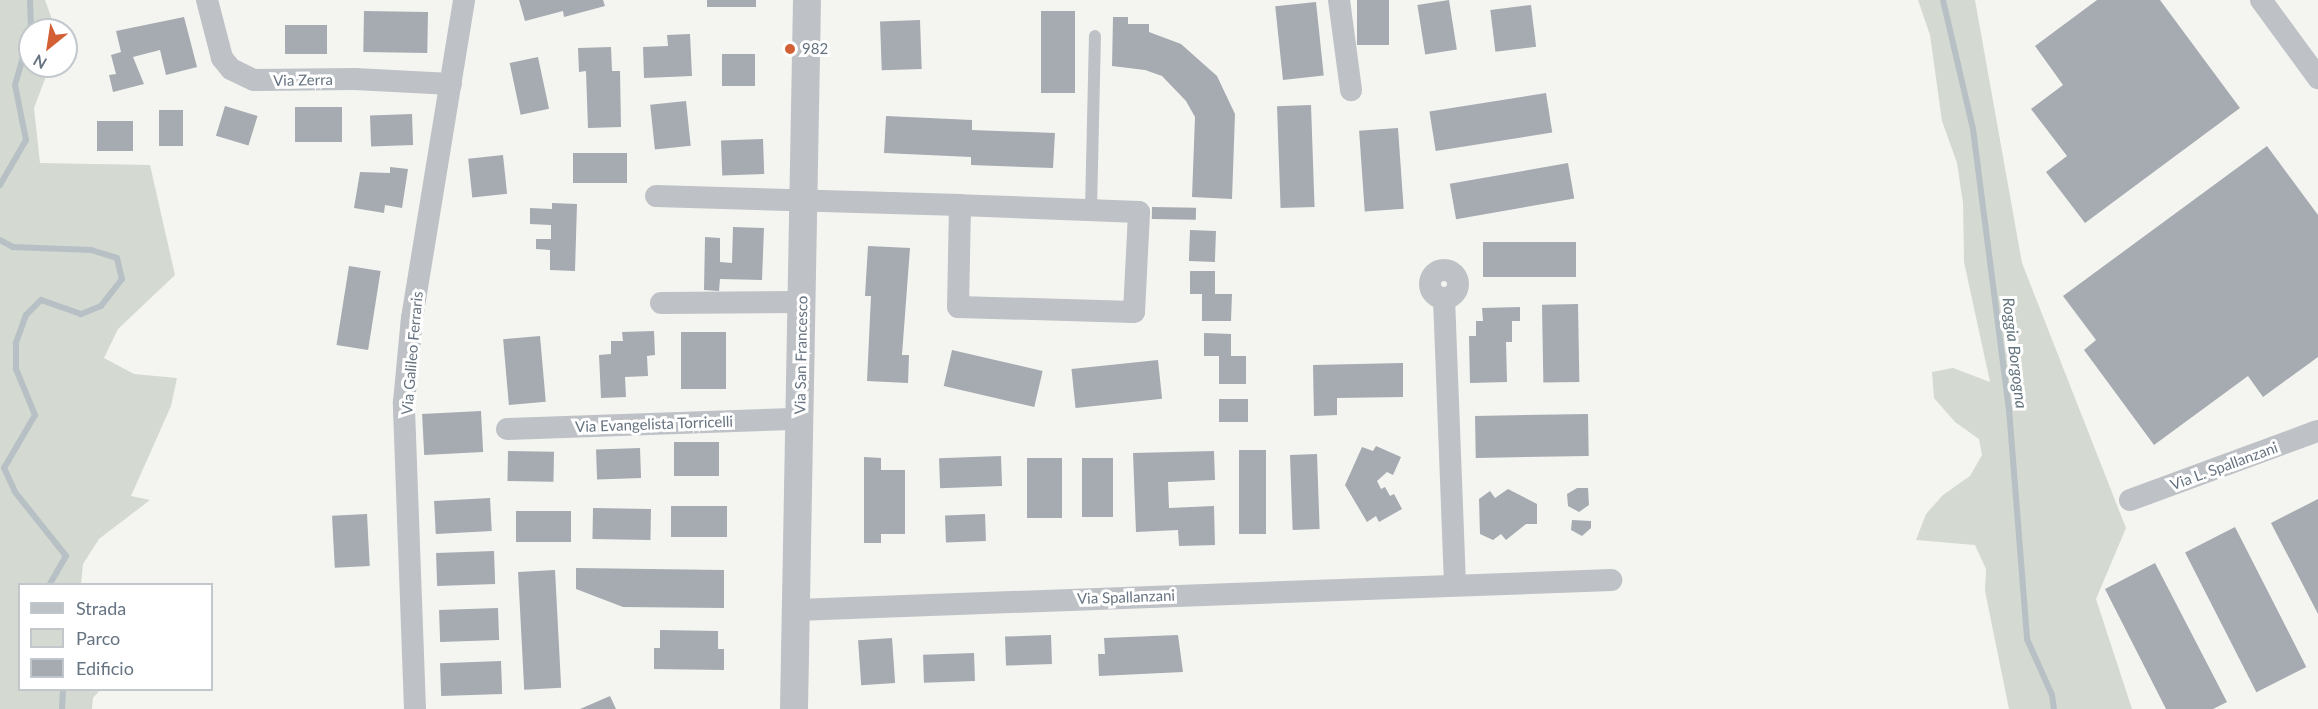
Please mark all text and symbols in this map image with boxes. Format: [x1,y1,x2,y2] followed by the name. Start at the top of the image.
[18,18,78,78] north arrow
[802,40,828,58] place label: 982
[783,42,797,56] marker: 982
[30,51,50,74] text: N
[273,70,333,90] street label: Via Zerra
[398,290,426,416] street label: Via Galileo Ferraris
[791,295,811,415] street label: Via San Francesco
[1999,296,2031,410] water label: Roggia Borgogna
[575,412,733,436] street label: Via Evangelista Torricelli
[2168,438,2280,494] street label: Via L. Spallanzani
[18,583,213,691] legend
[1077,586,1175,608] street label: Via Spallanzani
[76,597,126,619] text: Strada
[76,627,120,649] text: Parco
[76,657,134,679] text: Edificio

